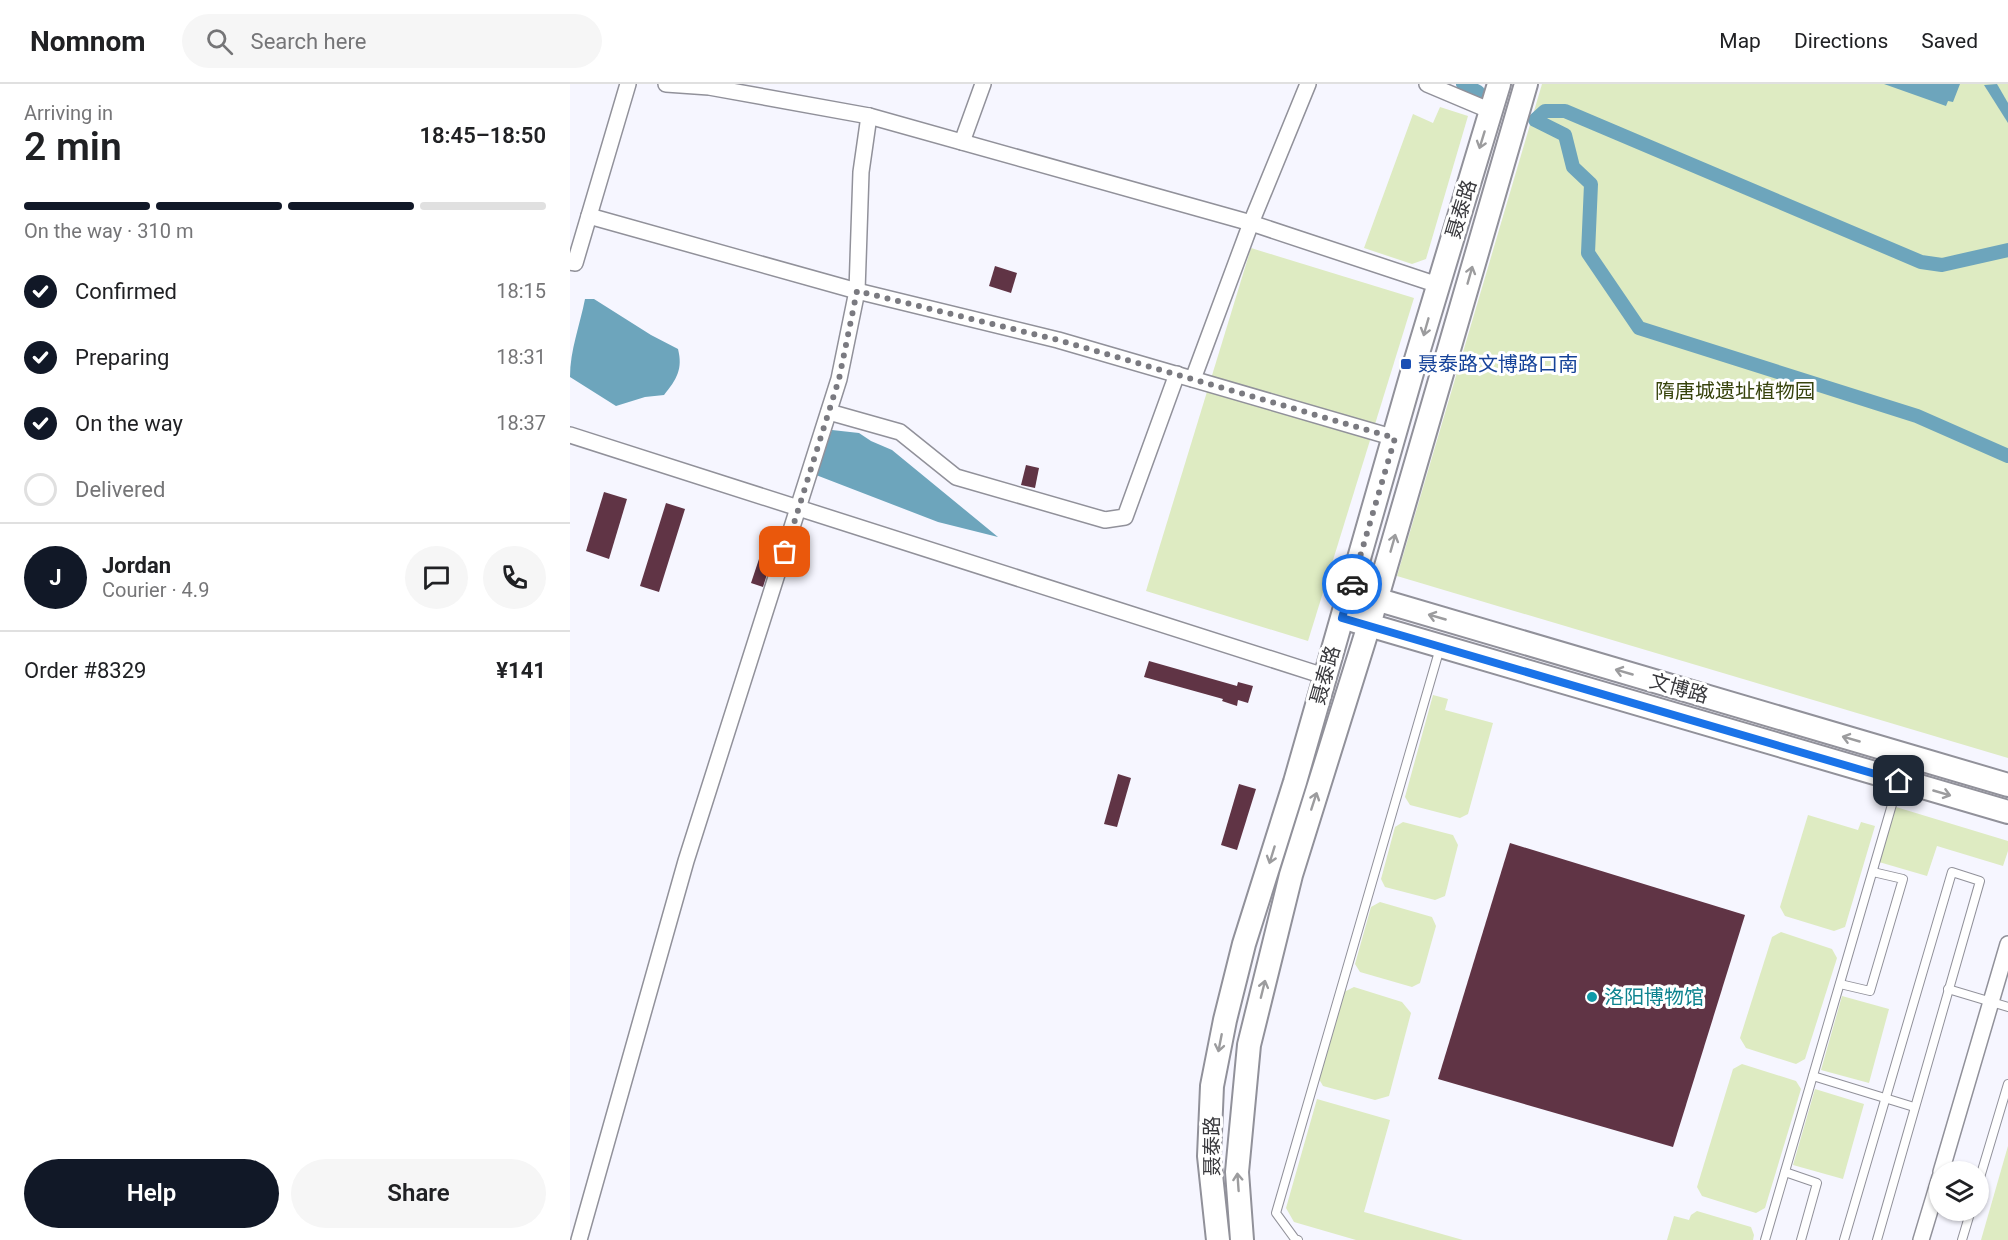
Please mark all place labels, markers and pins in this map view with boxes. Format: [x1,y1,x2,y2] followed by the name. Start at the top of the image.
[1418,352,1578,376] place label: 聂泰路文博路口南
[1399,357,1413,371] marker: 聂泰路文博路口南
[759,526,810,577] pin
[1873,755,1924,806] pin
[1604,985,1704,1009] place label: 洛阳博物馆
[1585,990,1599,1004] marker: 洛阳博物馆

